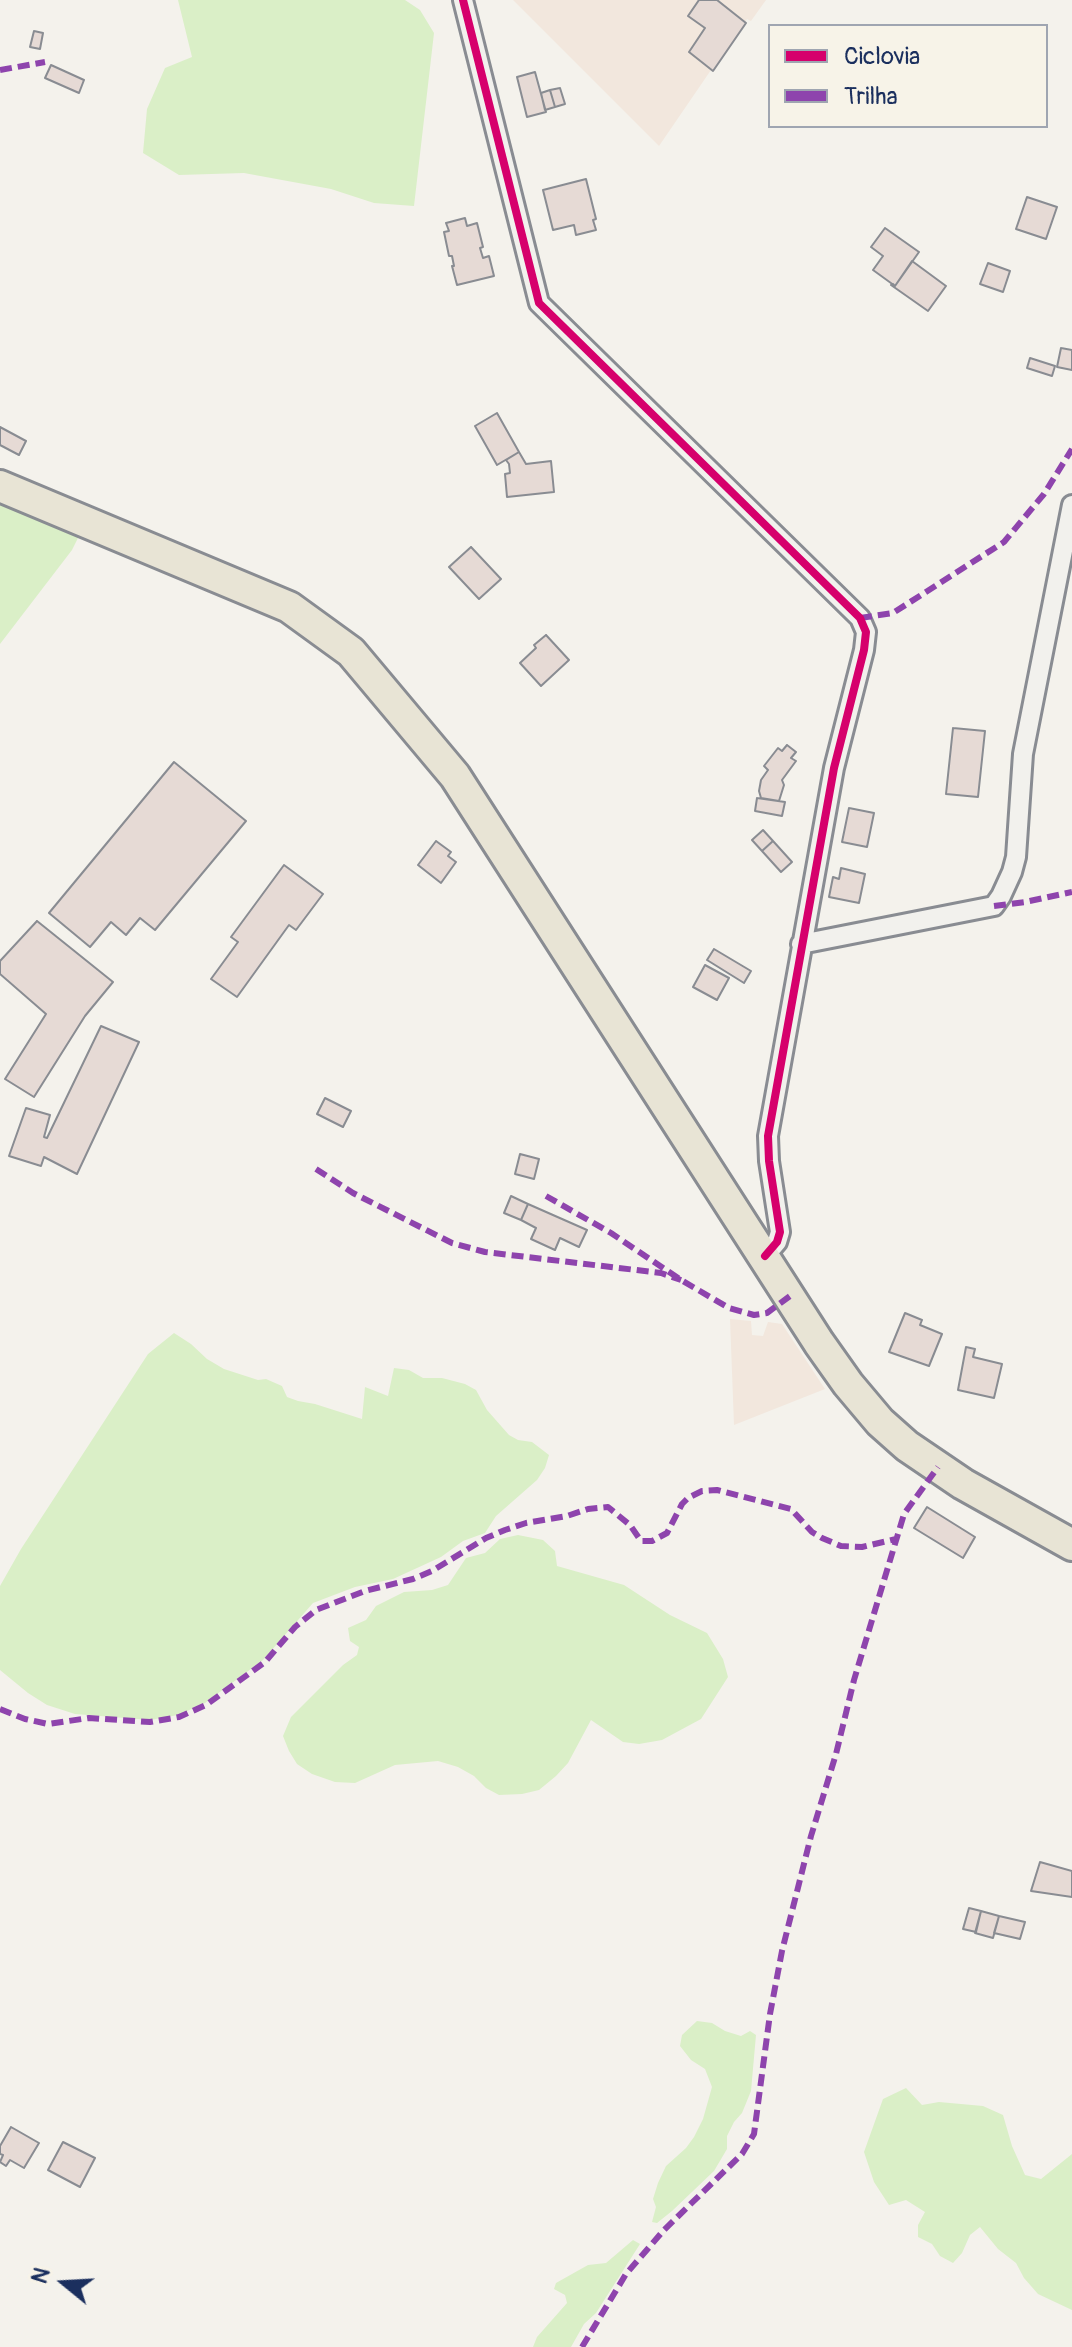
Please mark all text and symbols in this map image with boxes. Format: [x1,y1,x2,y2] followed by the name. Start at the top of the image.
[768,24,1048,128] legend
[844,42,920,71] text: Ciclovia
[844,82,898,111] text: Trilha
[24,2243,104,2323] north arrow
[26,2264,57,2287] text: N

